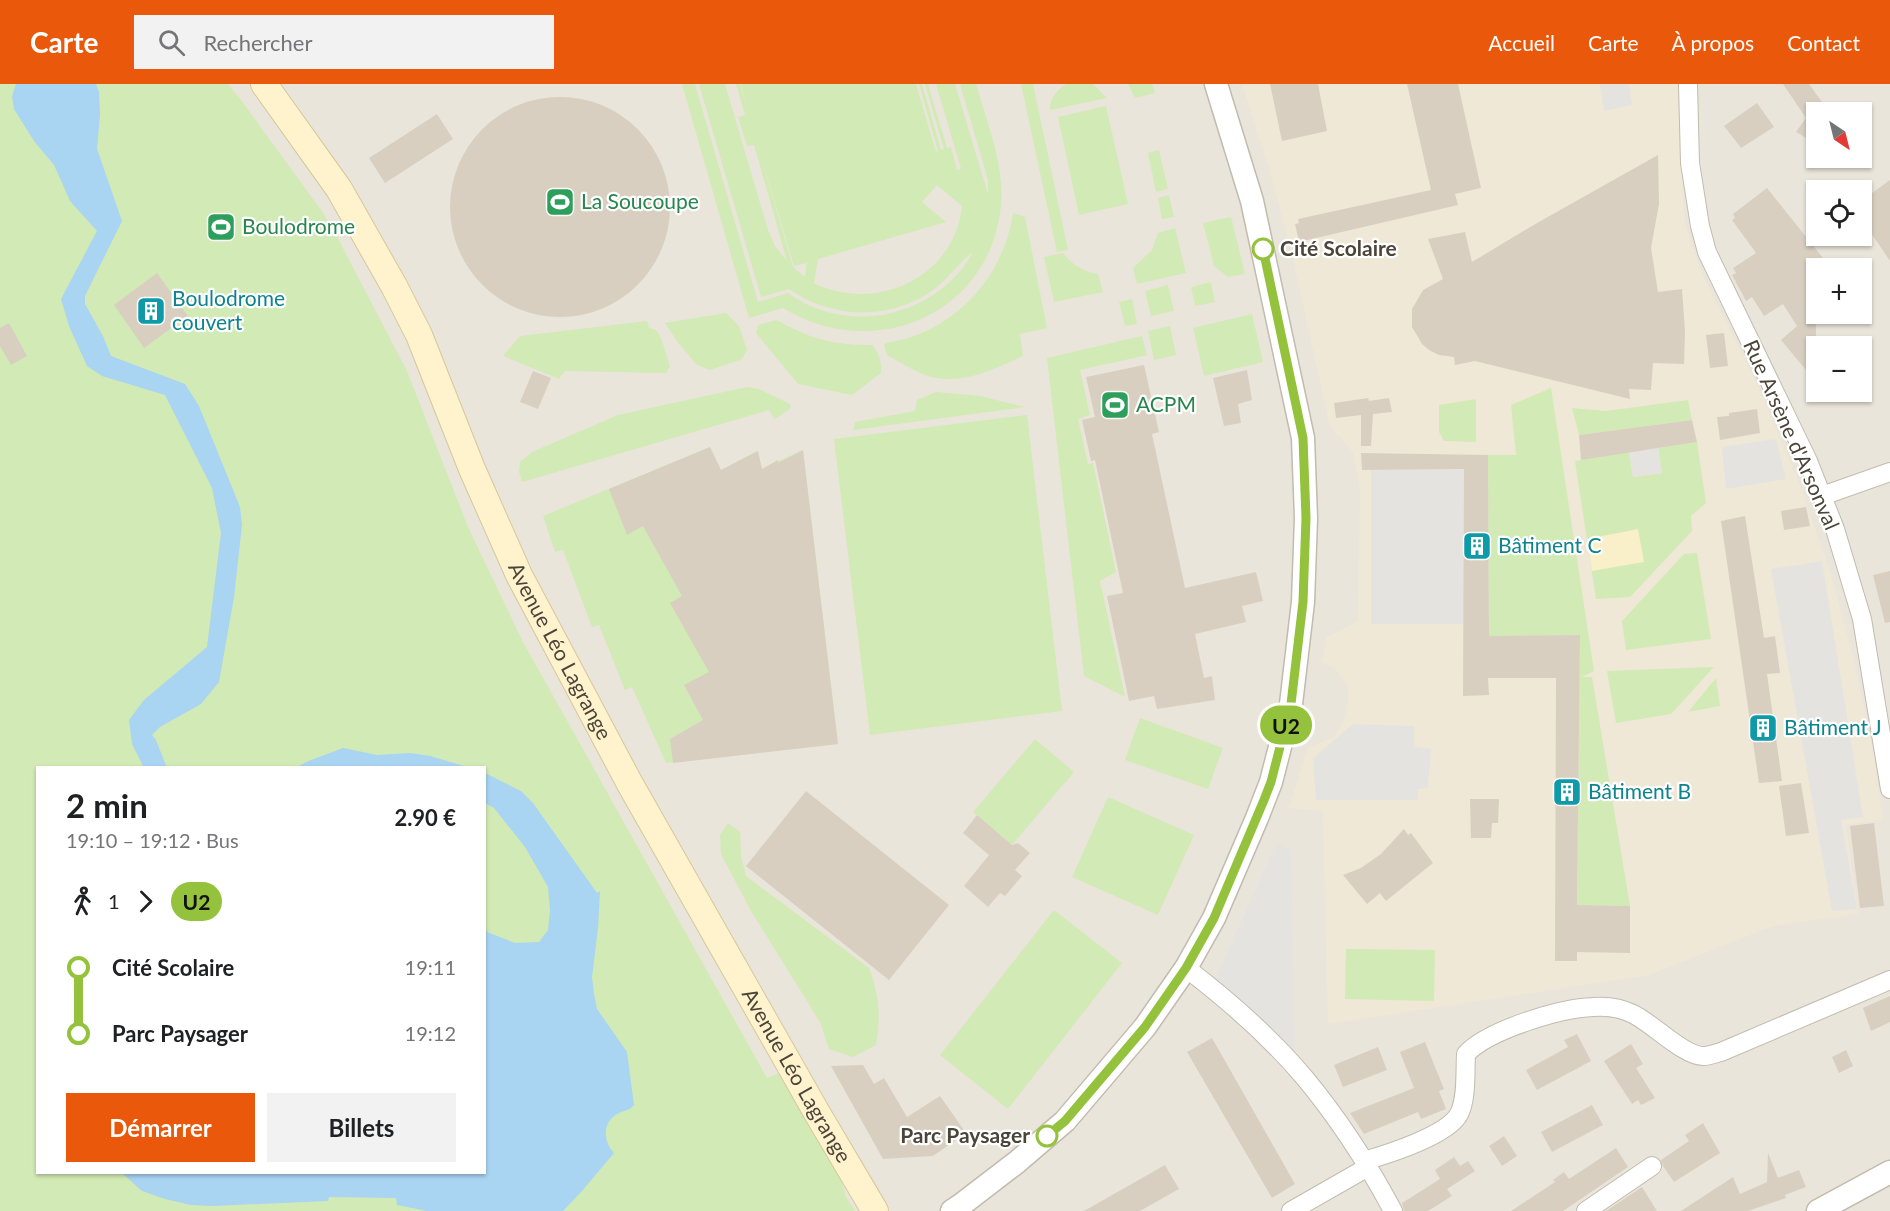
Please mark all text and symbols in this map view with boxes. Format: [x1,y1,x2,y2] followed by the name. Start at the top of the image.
[134,15,554,69] search box
[30,25,98,59] text: Carte
[155,26,188,59] icon: search
[203,29,312,56] text: Rechercher
[1488,30,1555,55] text: Accueil
[1588,30,1639,55] text: Carte
[1672,30,1754,55] text: À propos
[1787,30,1860,55] text: Contact
[1806,102,1872,168] north arrow
[1806,102,1872,402] map controls
[1806,180,1872,246] button: locate
[544,186,576,218] sports icon: La Soucoupe
[581,188,699,213] place label: La Soucoupe
[205,211,237,243] sports icon: Boulodrome
[242,213,355,238] place label: Boulodrome
[1280,235,1397,260] place label: Cité Scolaire
[1252,238,1274,260] marker: Cité Scolaire
[1806,258,1872,324] button: +
[172,285,285,334] place label: Boulodrome couvert
[135,295,167,327] building icon: Boulodrome couvert
[1739,335,1846,533] street label: Rue Arsène d'Arsonval
[1806,336,1872,402] button: −
[1099,389,1131,421] sports icon: ACPM
[1136,391,1196,416] place label: ACPM
[1461,530,1493,562] building icon: Bâtiment C
[1498,532,1602,557] place label: Bâtiment C
[504,558,618,743] street label: Avenue Léo Lagrange
[1259,706,1313,744] line badge: U2
[1747,712,1779,744] building icon: Bâtiment J
[1272,713,1300,738] text: U2
[1784,714,1882,739] place label: Bâtiment J
[1551,776,1583,808] building icon: Bâtiment B
[1588,778,1691,803] place label: Bâtiment B
[66,785,148,825] text: 2 min
[394,804,456,831] text: 2.90 €
[66,828,239,852] text: 19:10 – 19:12 · Bus
[66,885,99,918] icon: walk
[129,885,162,918] icon: forward
[108,889,120,913] text: 1
[183,889,210,914] text: U2
[112,954,234,981] text: Cité Scolaire
[405,955,456,979] text: 19:11
[738,983,857,1167] street label: Avenue Léo Lagrange
[112,1020,248,1047] text: Parc Paysager
[405,1021,456,1045] text: 19:12
[66,1093,255,1162] button: Démarrer
[267,1093,456,1162] button: Billets
[900,1122,1030,1147] place label: Parc Paysager
[1036,1125,1058,1147] marker: Parc Paysager

